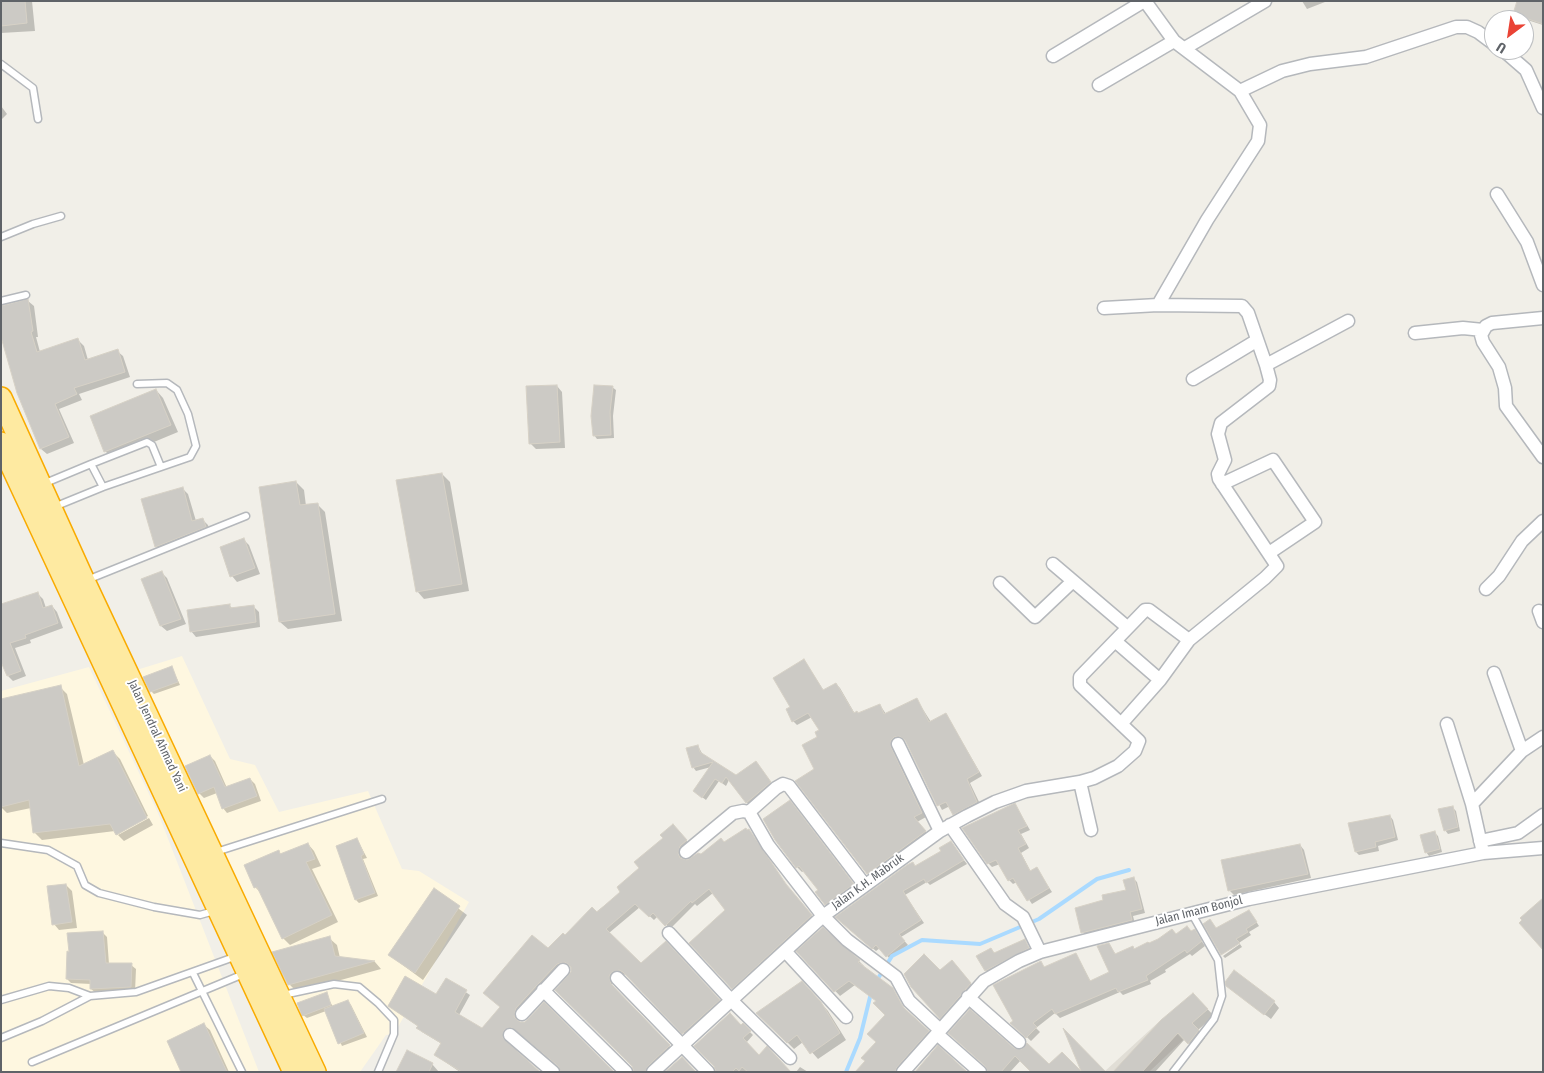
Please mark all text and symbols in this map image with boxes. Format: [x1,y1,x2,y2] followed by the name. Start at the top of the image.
[1484,10,1534,60] north arrow
[1494,38,1509,57] text: U
[125,678,189,794] street label: Jalan Jendral Ahmad Yani
[829,851,907,913] street label: Jalan K.H. Mabruk
[1154,893,1244,929] street label: Jalan Imam Bonjol

